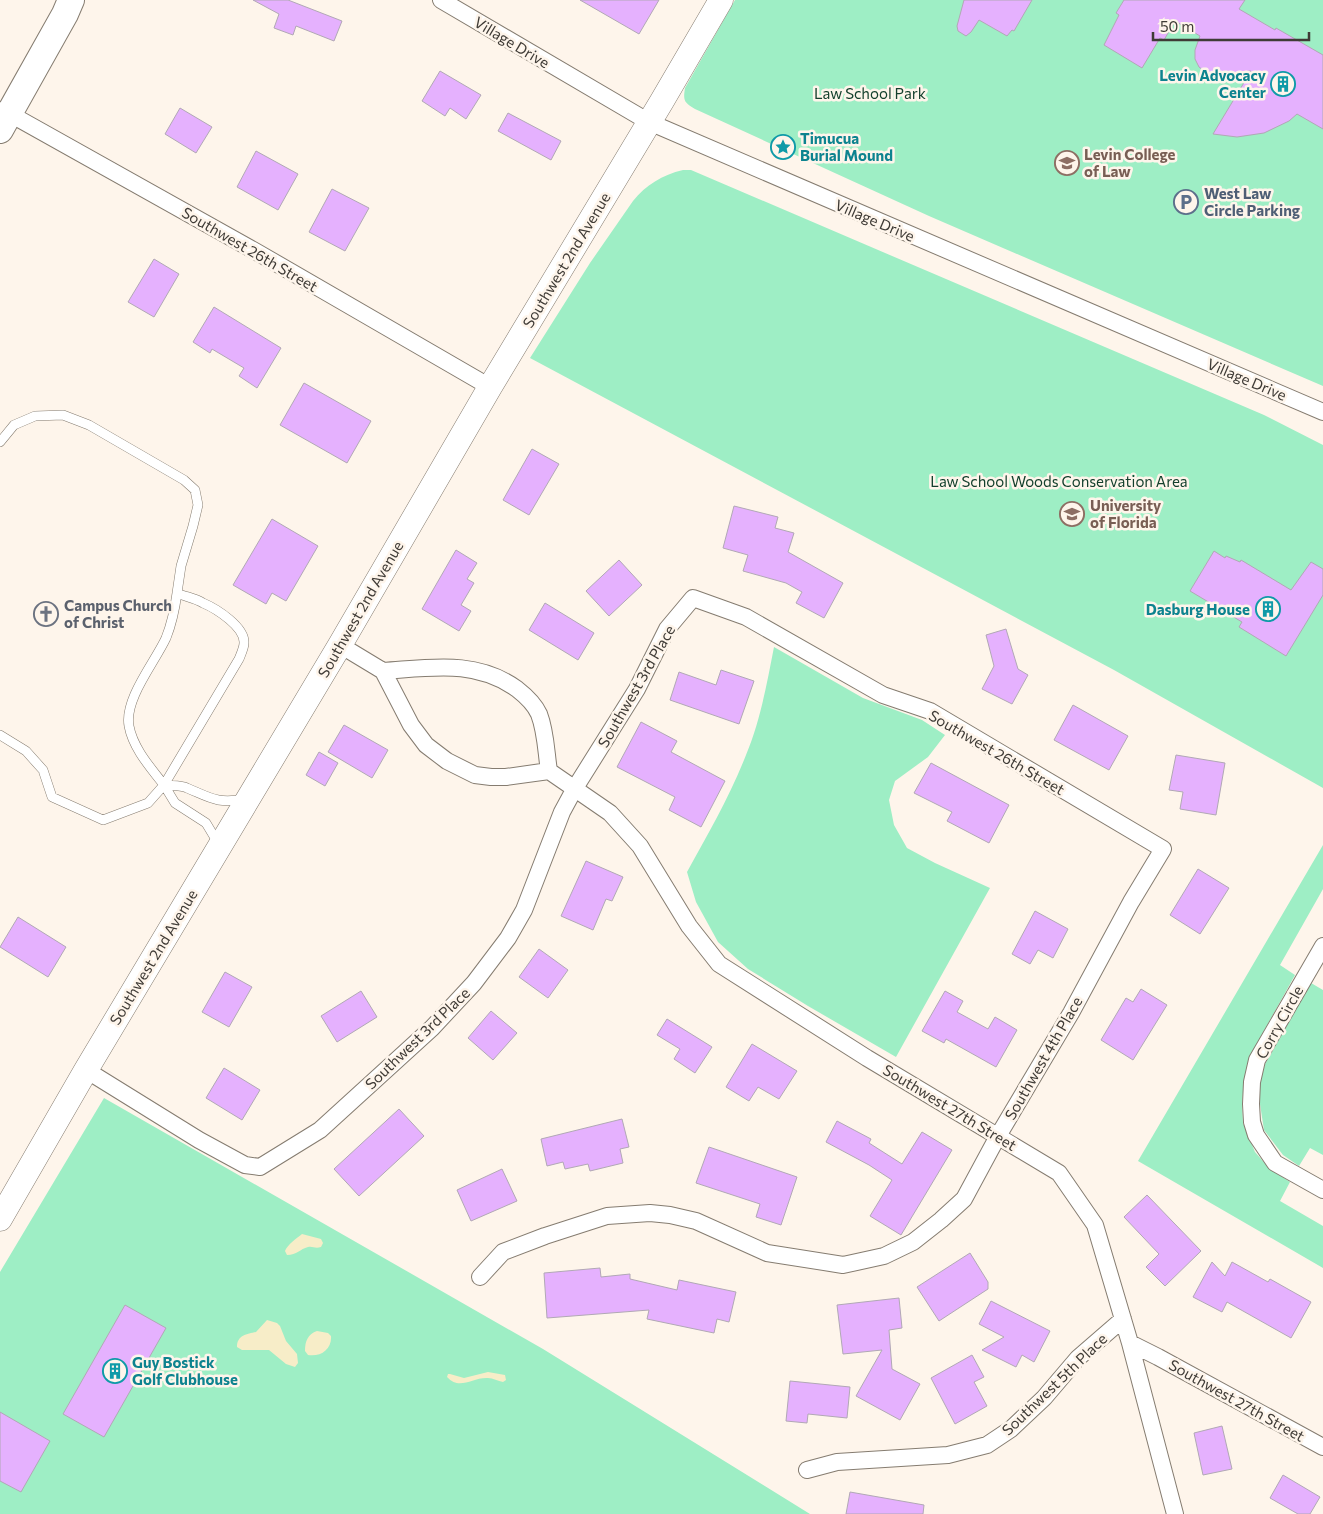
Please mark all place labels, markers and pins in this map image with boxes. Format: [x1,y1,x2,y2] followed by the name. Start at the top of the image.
[1159,66,1267,101] place label: Levin Advocacy Center
[1270,71,1296,97] building icon: Levin Advocacy Center
[800,129,893,164] place label: Timucua Burial Mound
[770,134,796,160] place icon: Timucua Burial Mound
[1084,145,1176,180] place label: Levin College of Law
[1054,150,1080,176] school or university icon: Levin College of Law
[1204,184,1300,219] place label: West Law Circle Parking
[1173,189,1199,215] parking icon: West Law Circle Parking
[1090,496,1162,531] place label: University of Florida
[1059,501,1085,527] school or university icon: University of Florida
[64,596,172,631] place label: Campus Church of Christ
[1255,596,1281,622] building icon: Dasburg House
[1146,600,1250,618] place label: Dasburg House
[33,601,59,627] church icon: Campus Church of Christ
[132,1353,238,1388] place label: Guy Bostick Golf Clubhouse
[102,1358,128,1384] building icon: Guy Bostick Golf Clubhouse

